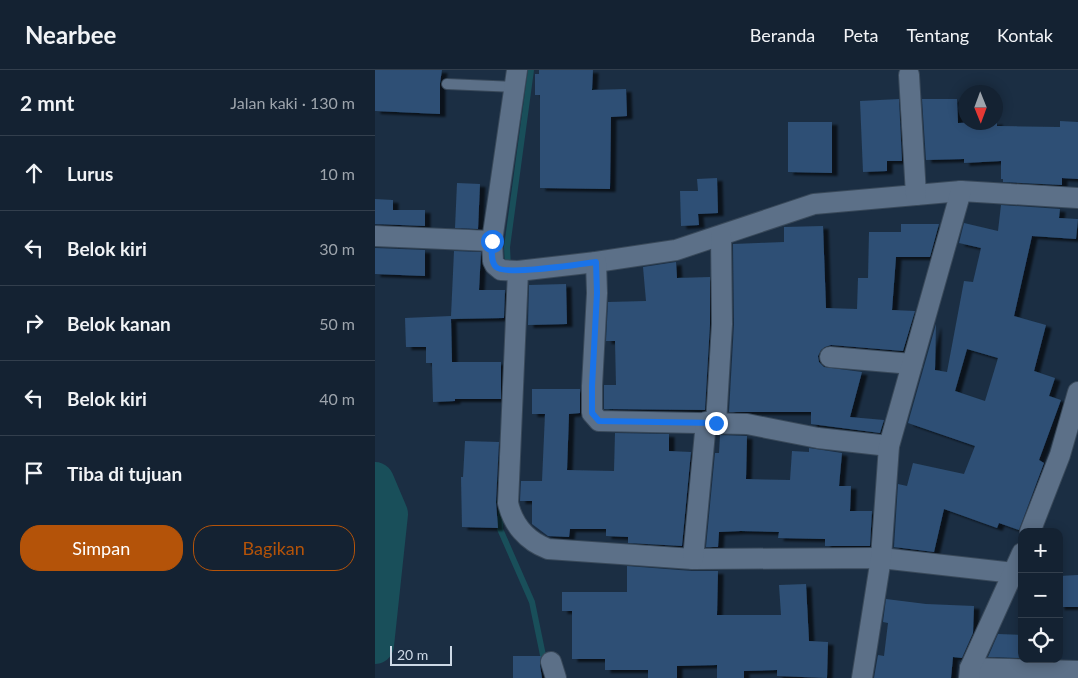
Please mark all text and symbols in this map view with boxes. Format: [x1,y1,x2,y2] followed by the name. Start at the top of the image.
[25,20,116,49] text: Nearbee
[750,24,815,46] text: Beranda
[843,24,878,46] text: Peta
[906,24,969,46] text: Tentang
[997,24,1053,46] text: Kontak
[958,85,1003,130] north arrow
[20,90,74,115] text: 2 mnt
[230,93,355,112] text: Jalan kaki · 130 m
[20,159,48,187] icon: ahead
[67,162,113,185] text: Lurus
[319,164,355,183] text: 10 m
[481,230,504,253] route start
[20,234,48,262] icon: left
[67,237,147,260] text: Belok kiri
[319,239,355,258] text: 30 m
[20,309,48,337] icon: right
[67,312,171,335] text: Belok kanan
[319,314,355,333] text: 50 m
[20,384,48,412] icon: left
[67,387,147,410] text: Belok kiri
[319,389,355,408] text: 40 m
[705,412,728,435] route end
[20,459,48,487] icon: arrive
[67,462,182,485] text: Tiba di tujuan
[20,525,183,571] button: Simpan
[193,525,355,571] button: Bagikan
[1018,528,1063,663] map controls
[1018,528,1063,573] button: +
[1018,573,1063,618] button: −
[1018,618,1063,663] button: locate
[390,643,453,666] scale bar
[397,646,428,663] text: 20 m

